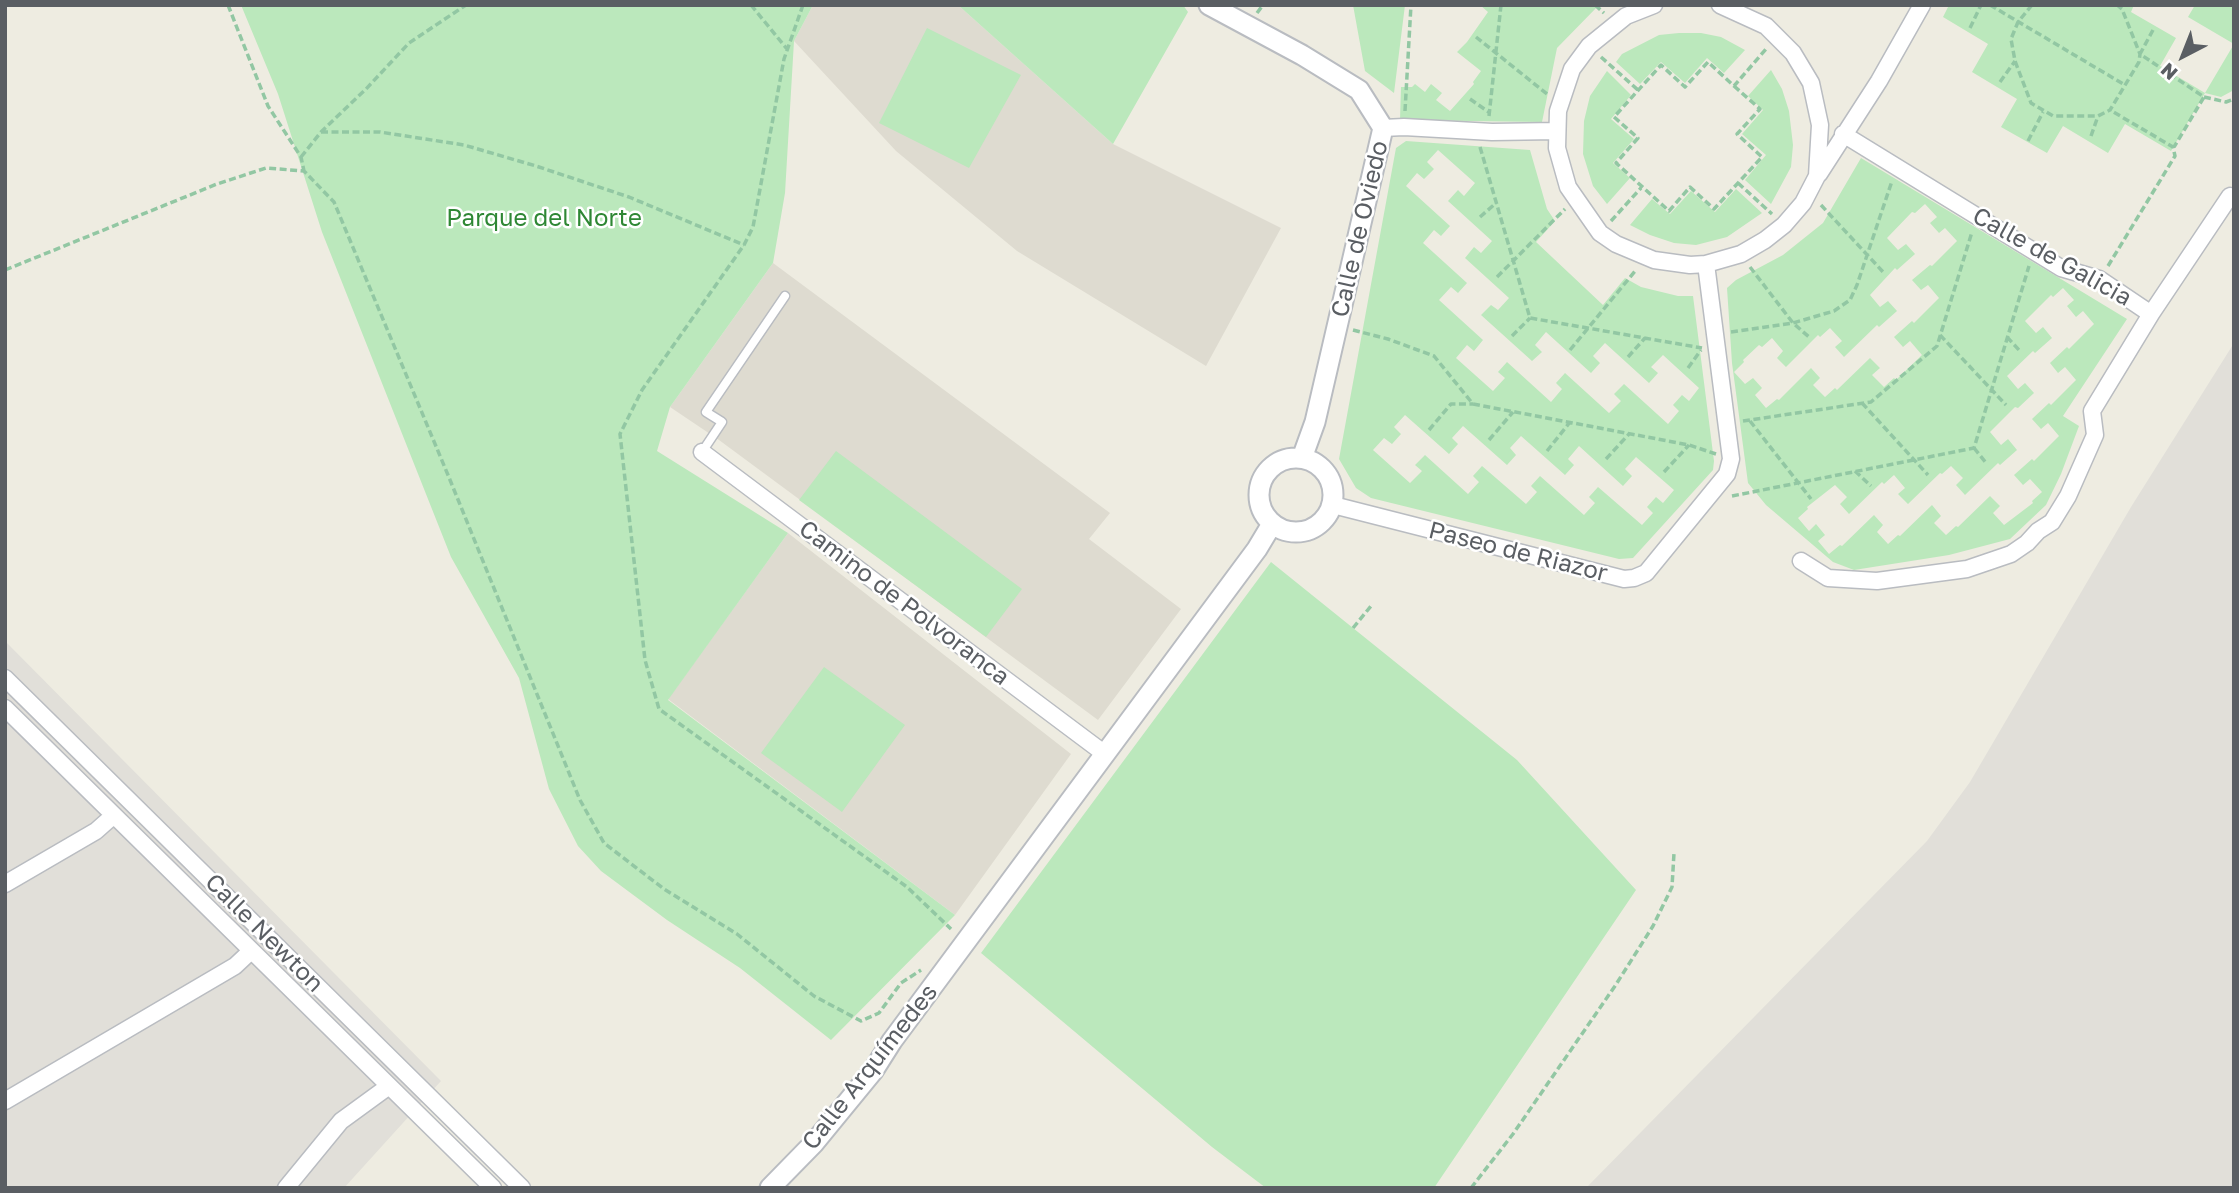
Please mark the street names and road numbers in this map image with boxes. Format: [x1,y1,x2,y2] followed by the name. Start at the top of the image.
[1326,138,1394,320] street label: Calle de Oviedo
[1967,201,2137,313] street label: Calle de Galicia
[793,514,1015,692] street label: Camino de Polvoranca
[1426,516,1610,588] street label: Paseo de Riazor
[199,868,329,998] street label: Calle Newton
[796,978,944,1156] street label: Calle Arquímedes

